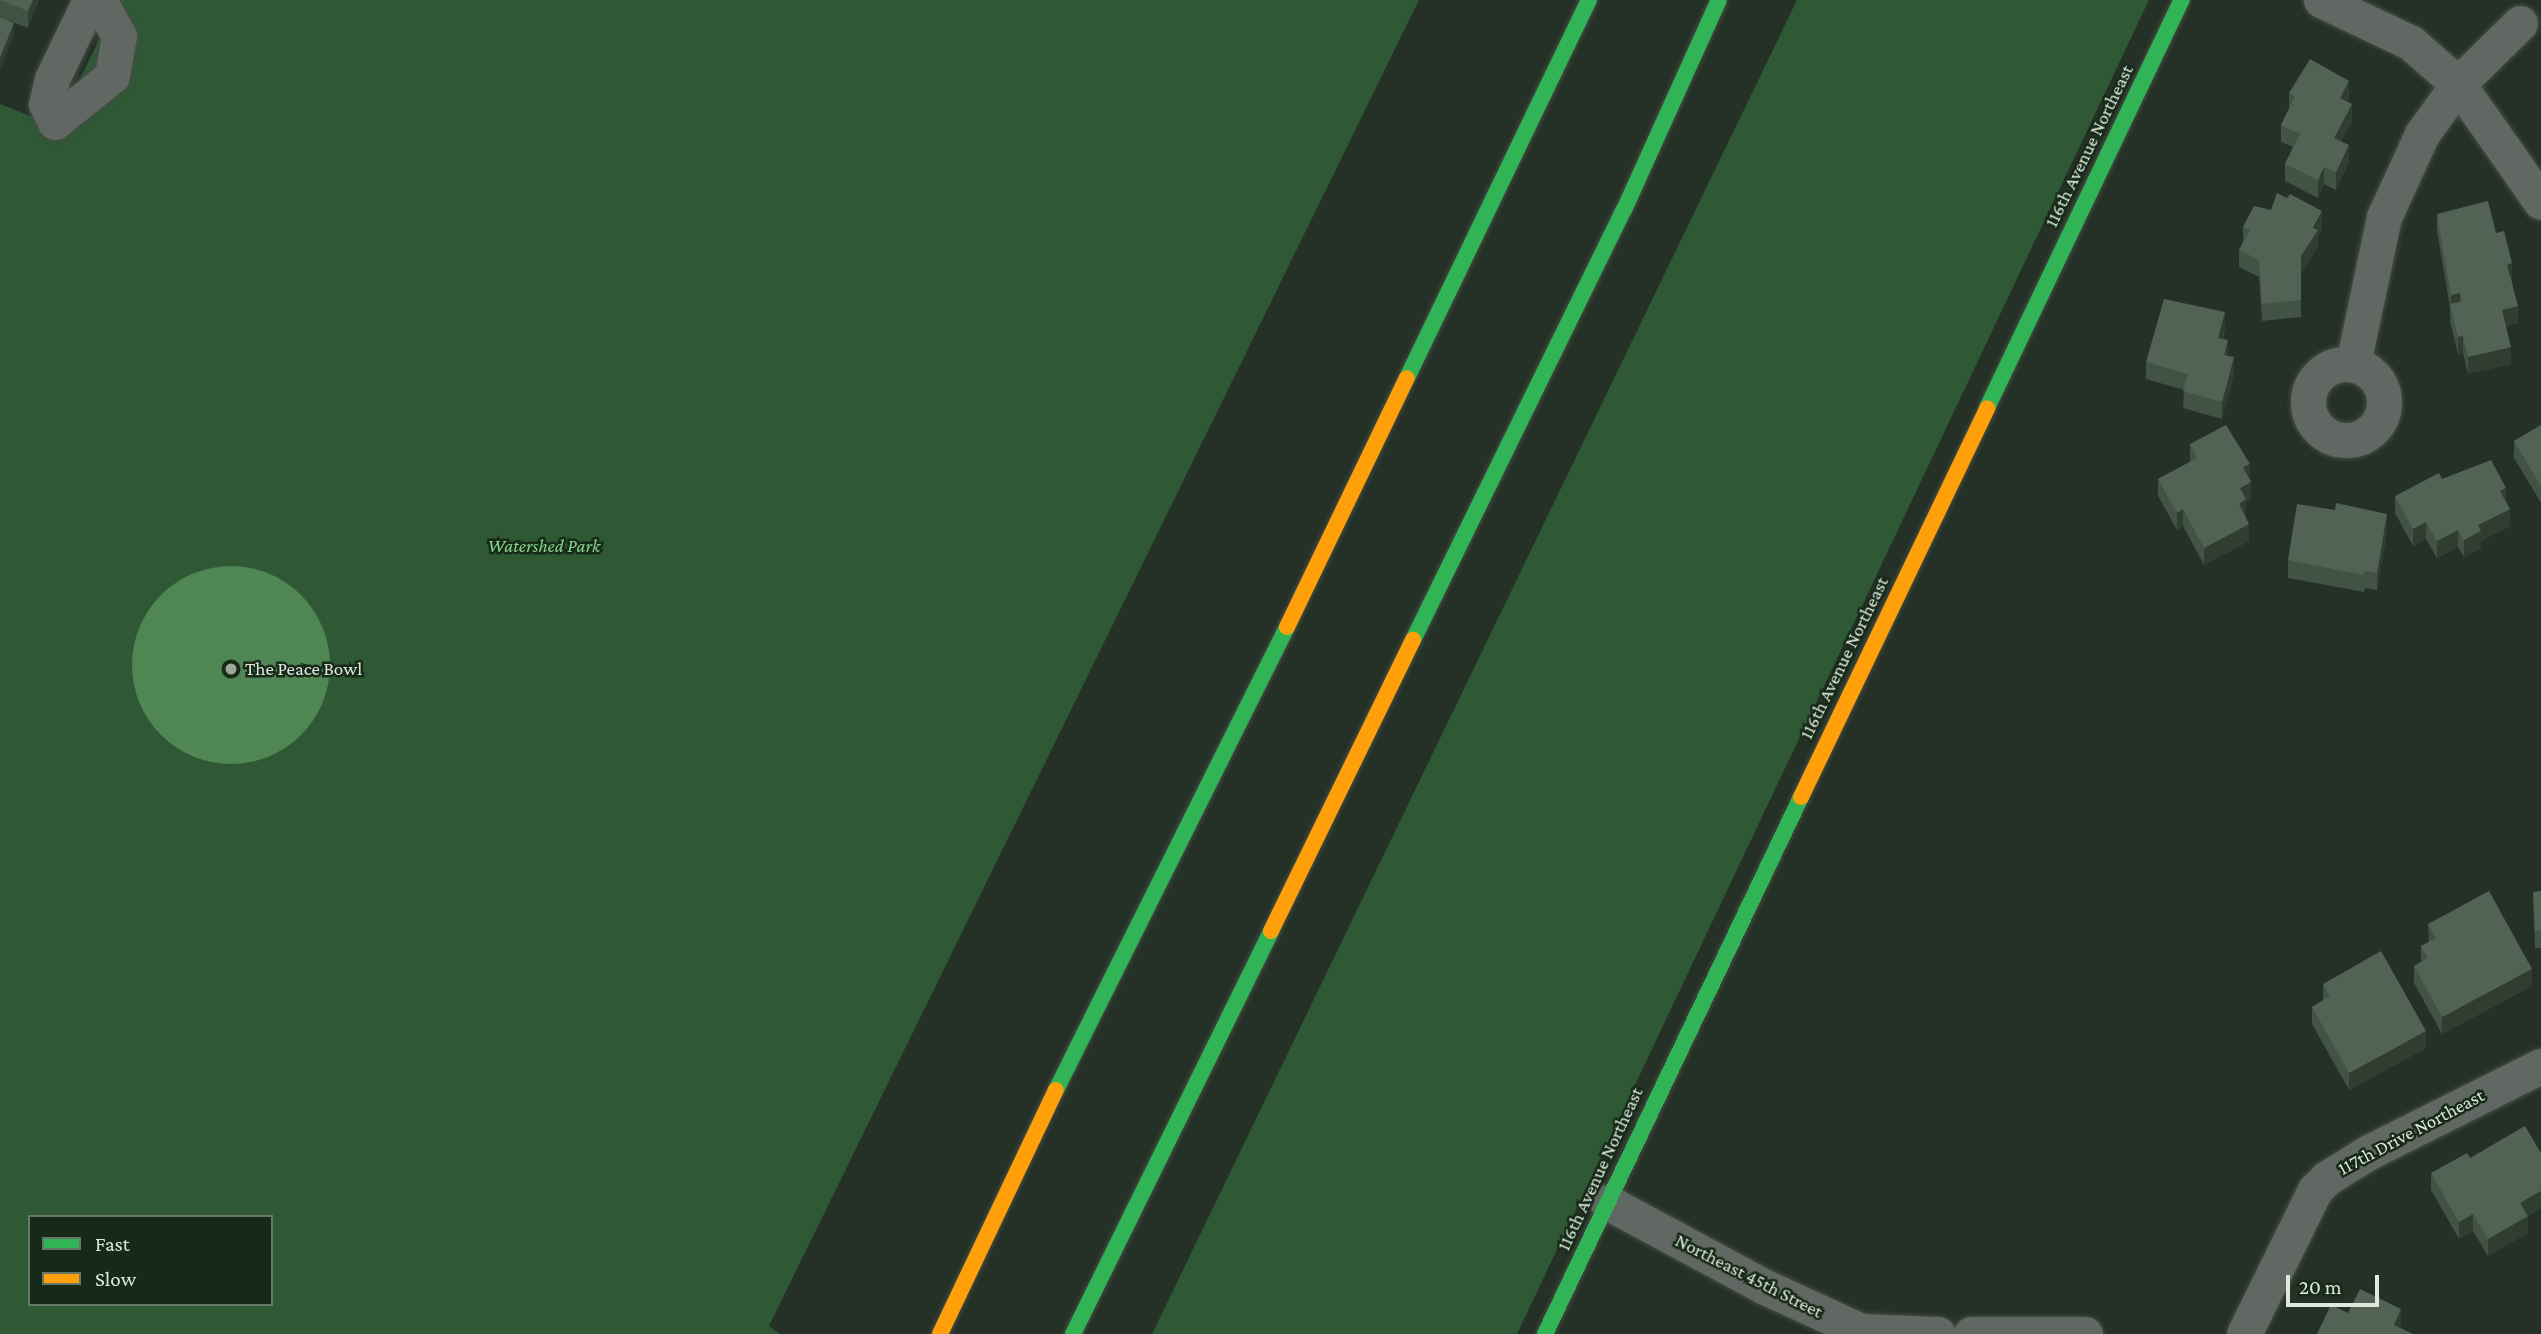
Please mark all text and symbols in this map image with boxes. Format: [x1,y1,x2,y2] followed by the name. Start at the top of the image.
[2040,61,2138,231] street label: 116th Avenue Northeast
[488,535,600,557] park label: Watershed Park
[1795,573,1893,743] street label: 116th Avenue Northeast
[245,658,362,680] place label: The Peace Bowl
[223,661,239,677] marker: The Peace Bowl
[1552,1084,1648,1254] street label: 116th Avenue Northeast
[2334,1084,2488,1180] street label: 117th Drive Northeast
[28,1215,273,1306] legend
[1671,1229,1827,1323] street label: Northeast 45th Street
[95,1232,130,1256] text: Fast
[2289,1260,2382,1304] scale bar
[95,1267,136,1291] text: Slow
[2299,1275,2342,1299] text: 20 m

